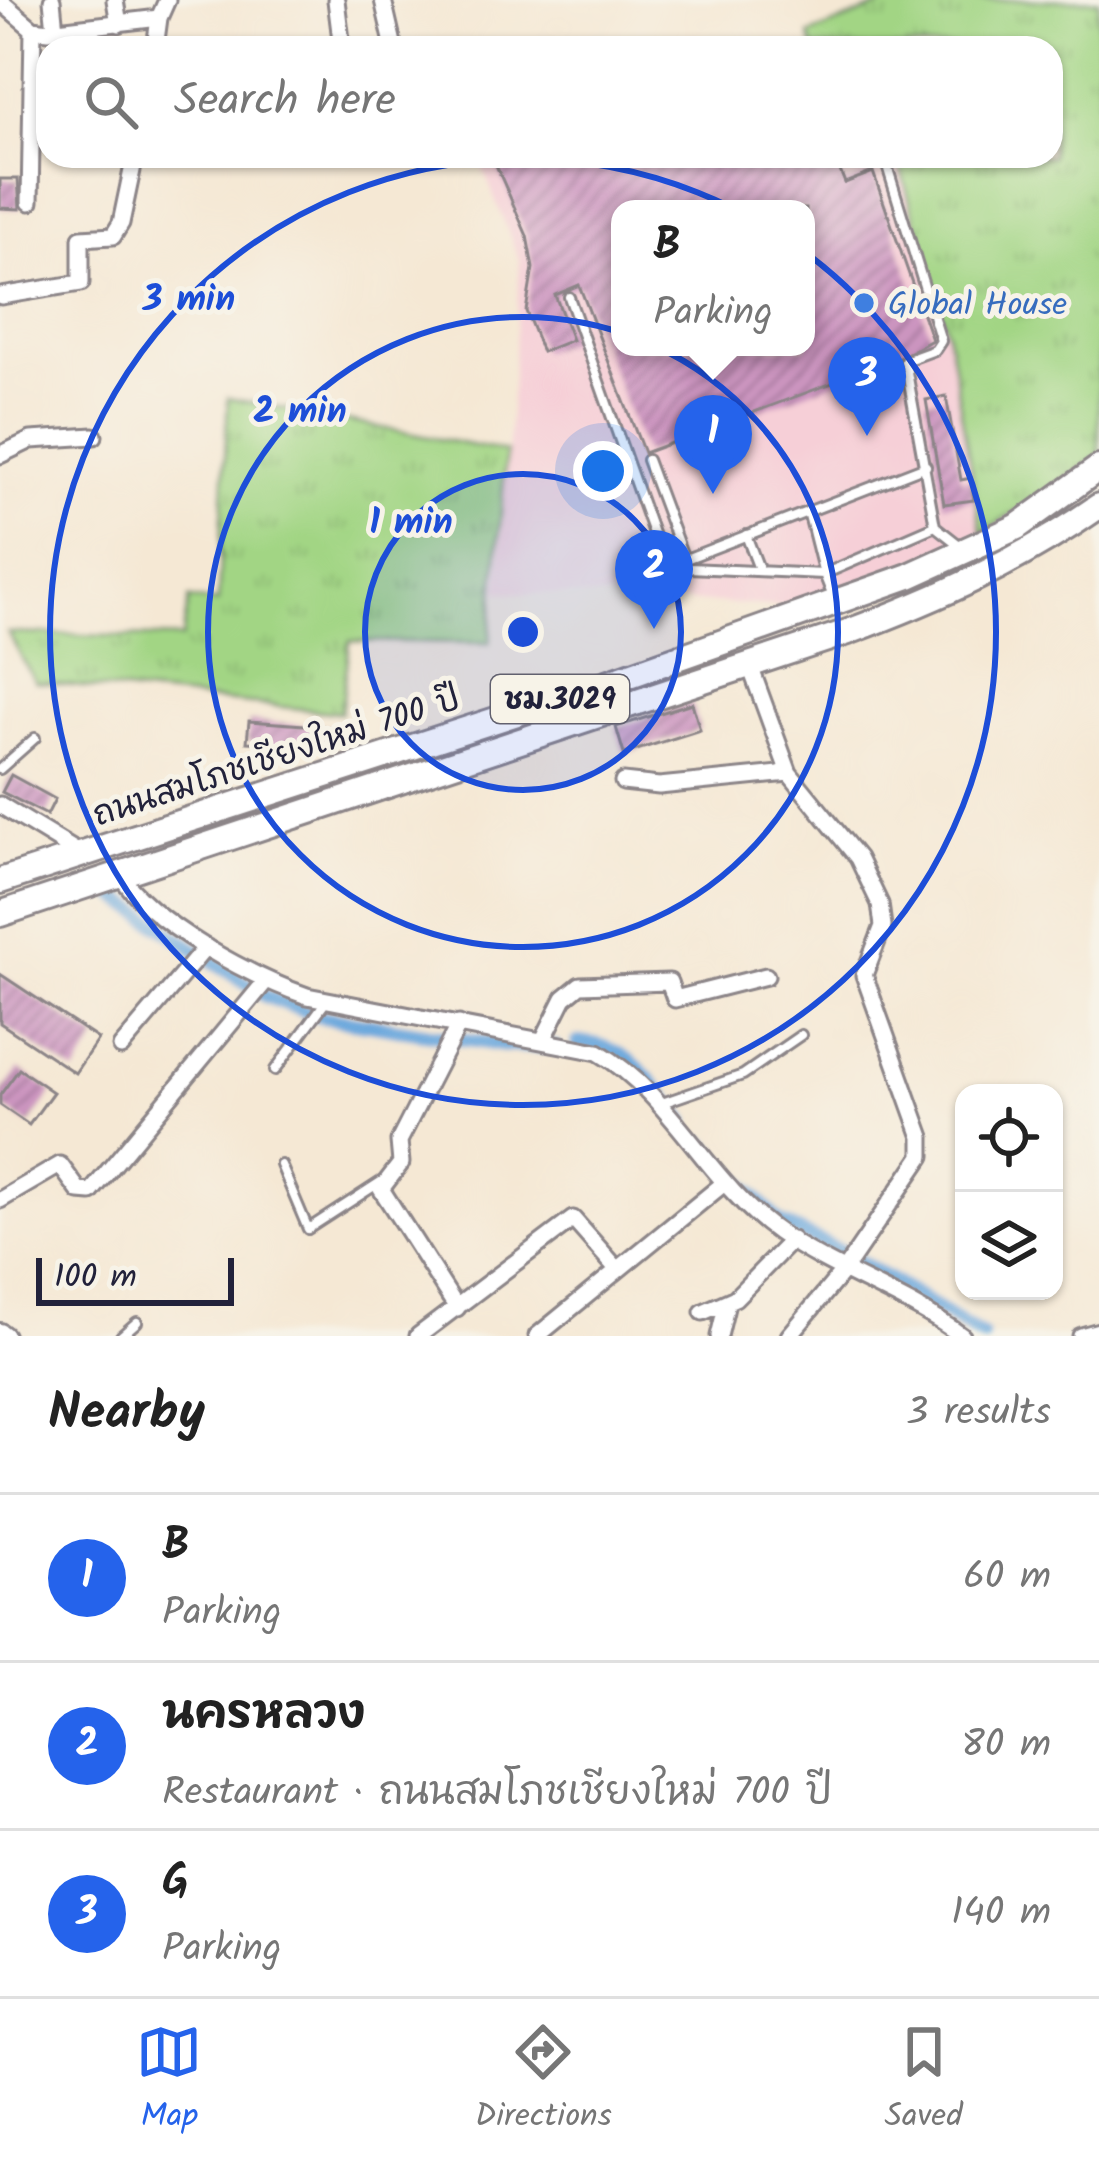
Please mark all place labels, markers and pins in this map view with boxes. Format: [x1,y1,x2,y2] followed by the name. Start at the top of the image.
[888,280,1067,333] place label: Global House
[851,290,877,316] marker: Global House
[828,337,906,436] pin: 3
[674,395,752,494] pin: 1
[615,530,693,629] pin: 2
[502,611,544,653] centre of rings

